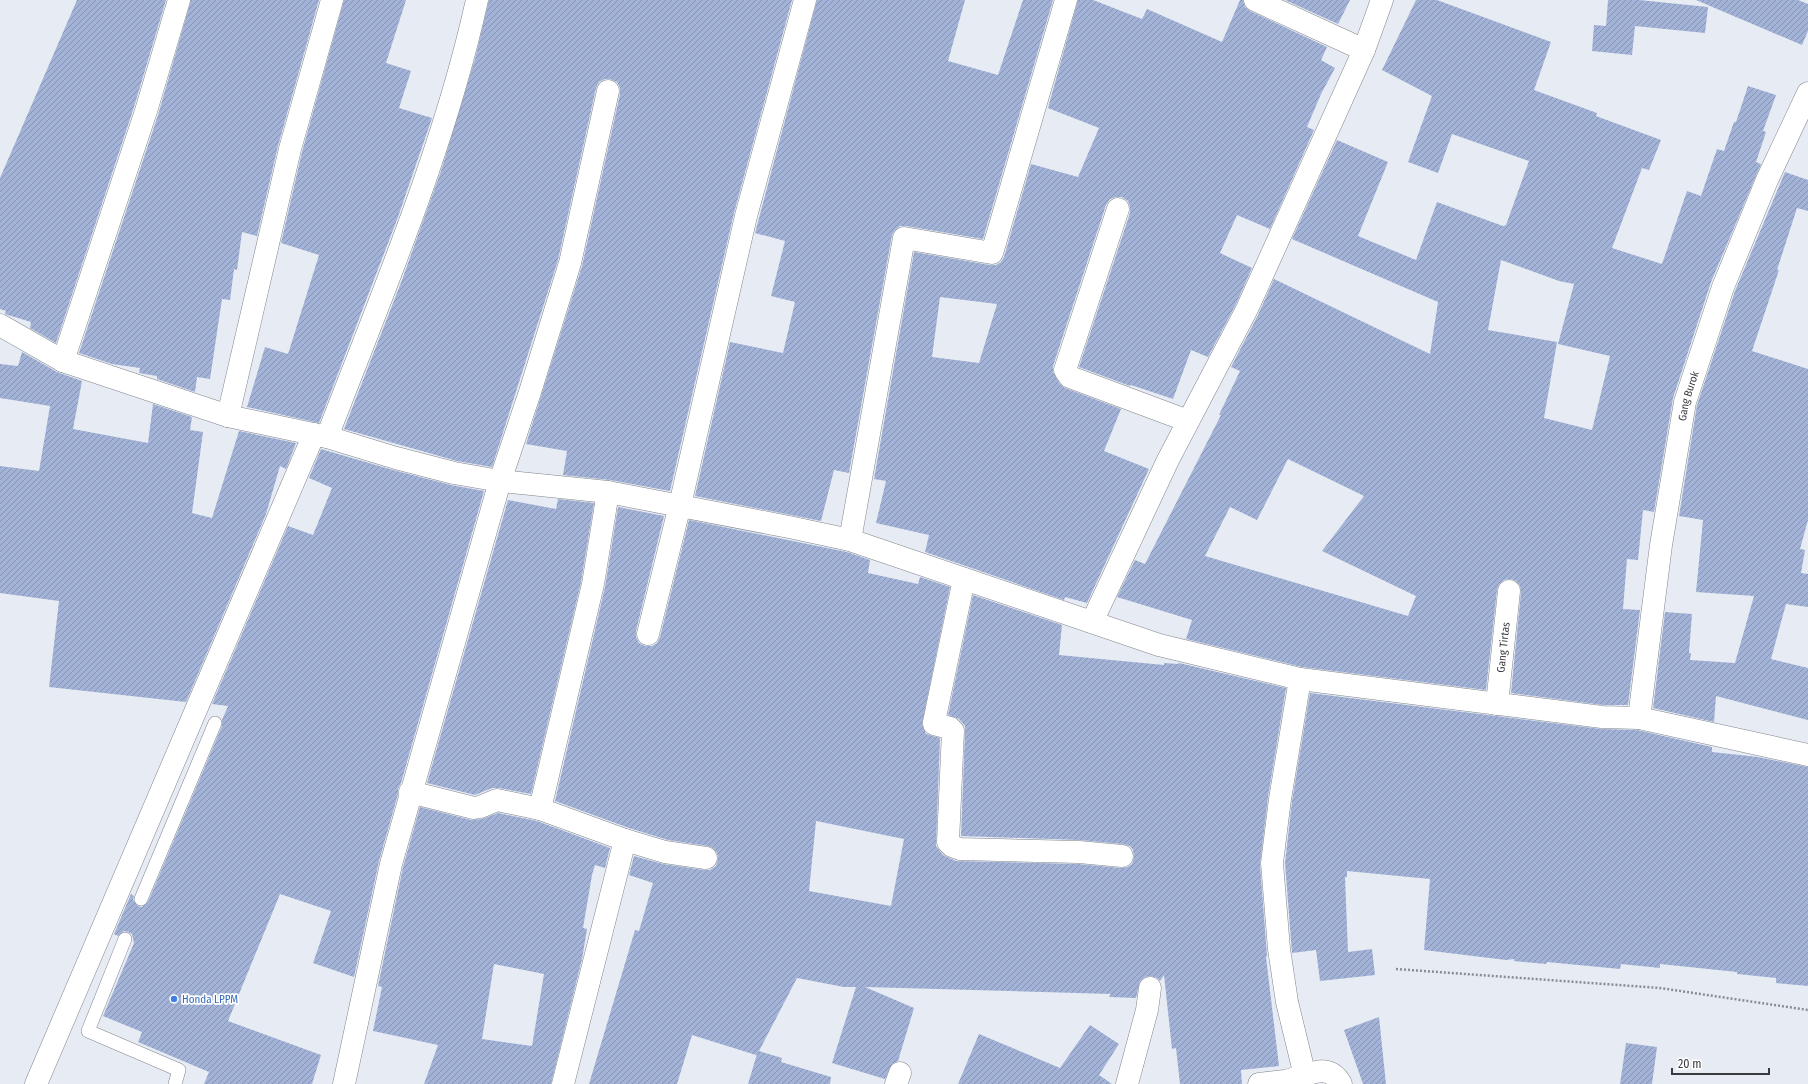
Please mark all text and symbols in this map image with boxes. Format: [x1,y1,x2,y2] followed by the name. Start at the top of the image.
[1675,368,1702,422] street label: Gang Burok
[1494,621,1512,673] street label: Gang Tirtas
[182,993,238,1006] place label: Honda LPPM
[169,994,179,1004] marker: Honda LPPM
[1672,1050,1769,1076] scale bar
[1678,1057,1702,1071] text: 20 m

